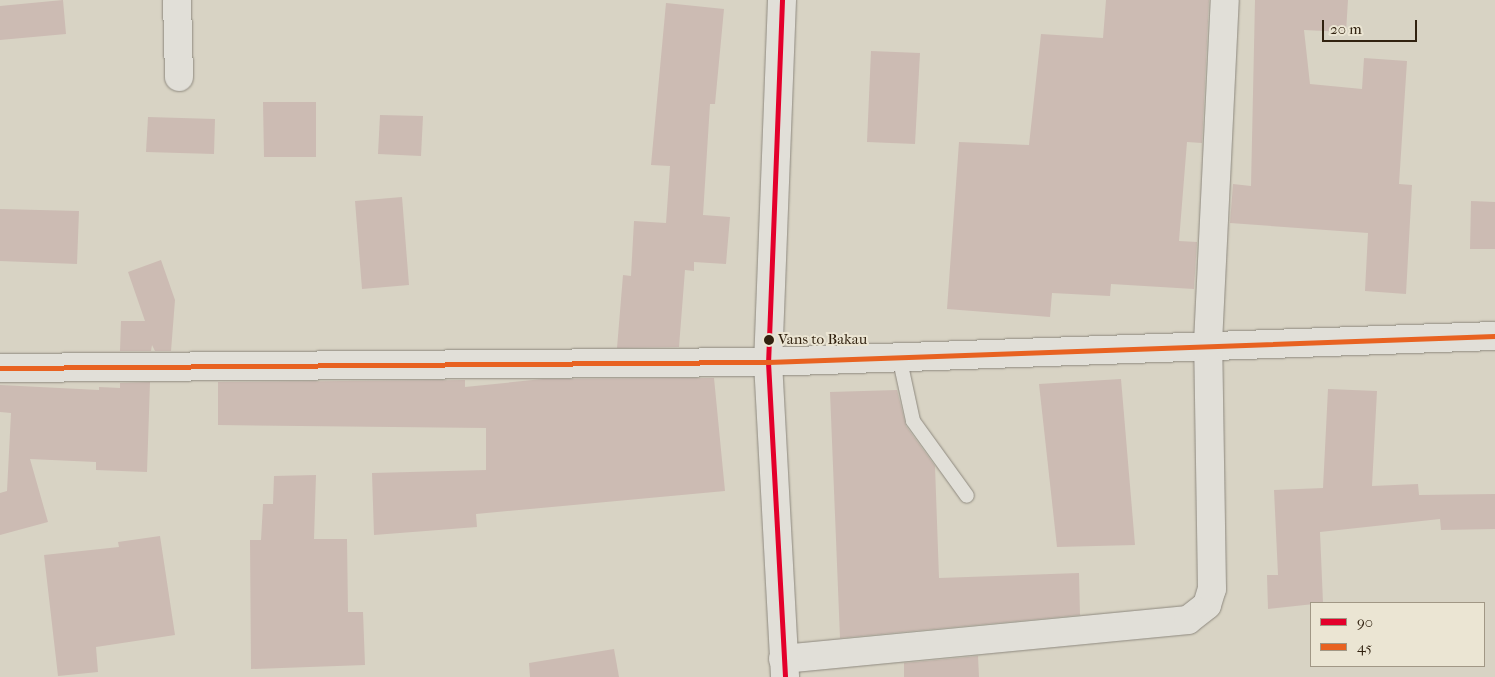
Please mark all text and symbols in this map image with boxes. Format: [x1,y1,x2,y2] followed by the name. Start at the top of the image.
[1325,10,1420,42] scale bar
[1330,20,1362,38] text: 20 m
[778,331,867,349] place label: Vans to Bakau
[764,335,774,345] marker: Vans to Bakau
[1310,602,1485,667] legend
[1357,613,1373,631] text: 90
[1357,638,1372,656] text: 45

